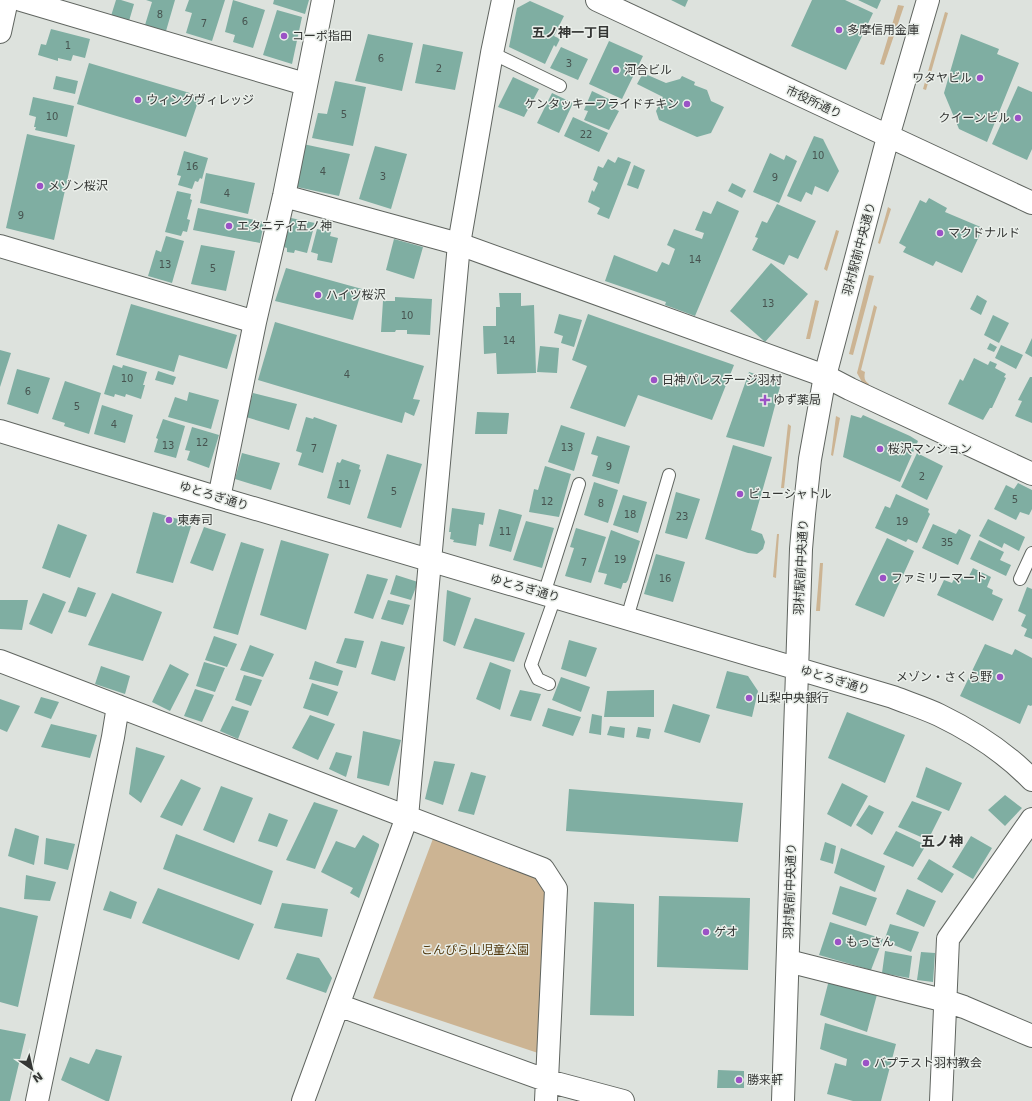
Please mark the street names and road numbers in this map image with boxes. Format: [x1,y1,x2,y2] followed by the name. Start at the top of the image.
[784,83,844,121] street label: 市役所通り
[840,201,878,297] street label: 羽村駅前中央通り
[178,479,250,513] street label: ゆとろぎ通り
[791,519,811,615] street label: 羽村駅前中央通り
[488,571,562,605] street label: ゆとろぎ通り
[799,663,871,697] street label: ゆとろぎ通り
[781,843,799,939] street label: 羽村駅前中央通り

